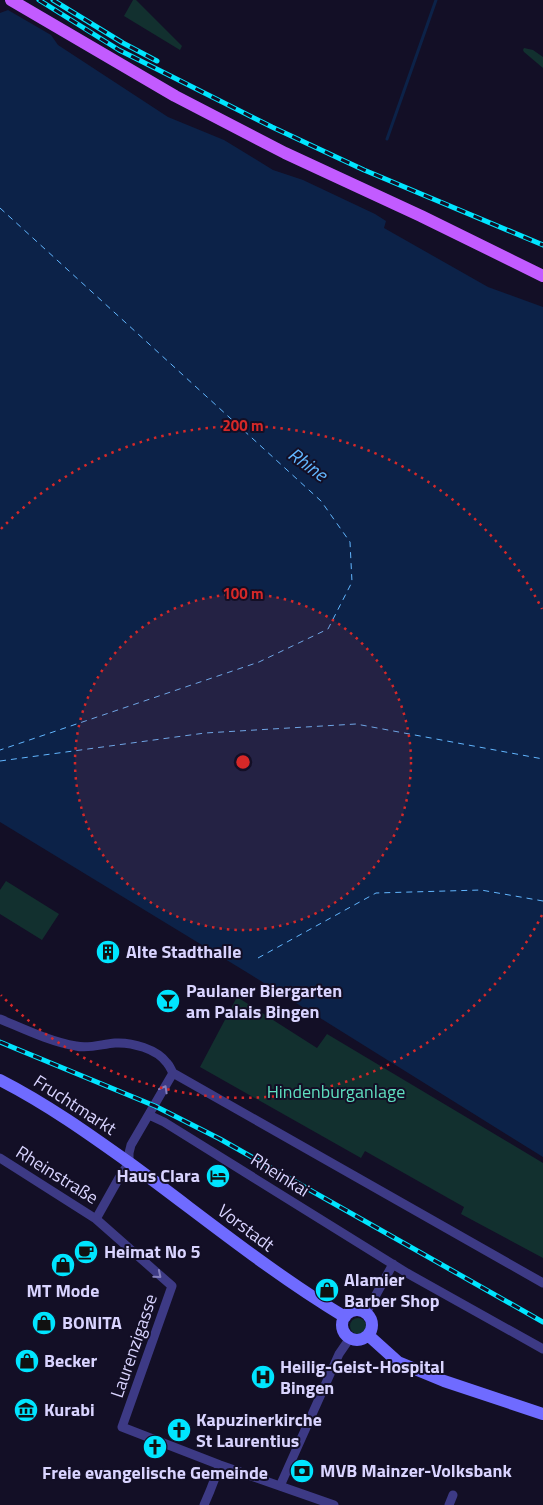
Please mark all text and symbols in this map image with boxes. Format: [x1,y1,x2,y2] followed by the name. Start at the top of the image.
[222,414,264,437] text: 200 m
[283,439,335,488] water label: Rhine
[222,582,264,605] text: 100 m
[234,753,252,771] centre of rings
[126,938,241,965] place label: Alte Stadthalle
[95,939,121,965] building icon: Alte Stadthalle
[186,977,342,1025] place label: Paulaner Biergarten am Palais Bingen
[155,988,181,1014] bar icon: Paulaner Biergarten am Palais Bingen
[29,1068,123,1142] street label: Fruchtmarkt
[267,1078,405,1105] park label: Hindenburganlage
[158,1085,168,1094] one-way arrow
[11,1139,104,1211] street label: Rheinstraße
[246,1146,315,1203] street label: Rheinkai
[116,1162,200,1189] place label: Haus Clara
[205,1163,231,1189] hotel icon: Haus Clara
[212,1197,281,1258] street label: Vorstadt
[104,1238,201,1265] place label: Heimat No 5
[73,1239,99,1265] cafe icon: Heimat No 5
[50,1252,76,1278] shop icon: MT Mode
[344,1266,440,1314] place label: Alamier Barber Shop
[152,1269,161,1277] one-way arrow
[27,1277,99,1304] place label: MT Mode
[314,1277,340,1303] shop icon: Alamier Barber Shop
[103,1290,164,1401] street label: Laurenzigasse
[62,1309,122,1336] place label: BONITA
[31,1310,57,1336] shop icon: BONITA
[44,1347,97,1374] place label: Becker
[14,1348,40,1374] shop icon: Becker
[280,1353,445,1401] place label: Heilig-Geist-Hospital Bingen
[250,1364,276,1390] hospital icon: Heilig-Geist-Hospital Bingen
[44,1396,95,1423] place label: Kurabi
[13,1397,39,1423] museum icon: Kurabi
[196,1406,322,1454] place label: Kapuzinerkirche St Laurentius
[166,1417,192,1443] church icon: Kapuzinerkirche St Laurentius
[142,1434,168,1460] church icon: Freie evangelische Gemeinde
[320,1457,512,1484] place label: MVB Mainzer-Volksbank
[289,1458,315,1484] bank icon: MVB Mainzer-Volksbank
[42,1459,268,1486] place label: Freie evangelische Gemeinde

